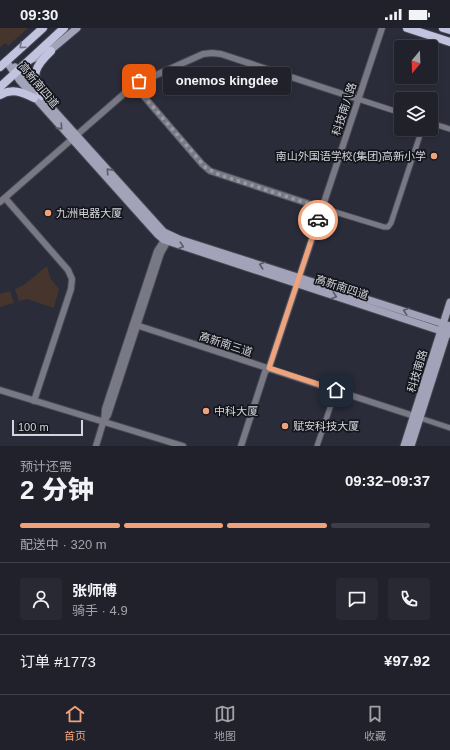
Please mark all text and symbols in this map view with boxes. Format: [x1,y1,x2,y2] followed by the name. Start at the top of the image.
[20,6,58,23] text: 09:30
[394,40,438,84] north arrow
[394,40,438,136] map controls
[20,42,27,49] one-way arrow
[17,60,61,110] street label: 高新南四道
[122,64,156,98] pin
[163,67,291,95] callout: onemos kingdee
[128,70,150,92] icon: bag
[176,73,278,88] text: onemos kingdee
[330,81,358,137] street label: 科技南八路
[394,92,438,136] button: layers
[55,122,63,130] one-way arrow
[276,150,426,162] place label: 南山外国语学校(集团)高新小学
[429,151,439,161] marker: 南山外国语学校(集团)高新小学
[106,168,114,176] one-way arrow
[298,200,338,240] courier
[56,207,122,219] place label: 九洲电器大厦
[43,208,53,218] marker: 九洲电器大厦
[307,209,329,231] icon: car
[178,241,185,250] one-way arrow
[259,261,266,270] one-way arrow
[314,273,370,301] street label: 高新南四道
[331,291,338,300] one-way arrow
[403,308,410,316] one-way arrow
[198,330,254,358] street label: 高新南三道
[405,348,429,394] street label: 科技南路
[319,373,353,407] pin
[325,379,347,401] icon: home
[214,405,258,417] place label: 中科大厦
[201,406,211,416] marker: 中科大厦
[12,418,83,437] scale bar
[293,420,359,432] place label: 赋安科技大厦
[18,421,49,433] text: 100 m
[280,421,290,431] marker: 赋安科技大厦
[20,459,72,474] text: 预计还需
[345,472,430,489] text: 09:32–09:37
[20,475,94,505] text: 2 分钟
[20,537,107,552] text: 配送中 · 320 m
[20,578,62,620] button: person
[336,578,378,620] button: chat
[388,578,430,620] button: phone
[72,582,117,599] text: 张师傅
[72,603,128,618] text: 骑手 · 4.9
[384,652,430,669] text: ¥97.92
[20,653,96,670] text: 订单 #1773
[64,703,86,743] tab: 首页
[214,703,236,743] tab: 地图
[364,703,386,743] tab: 收藏

